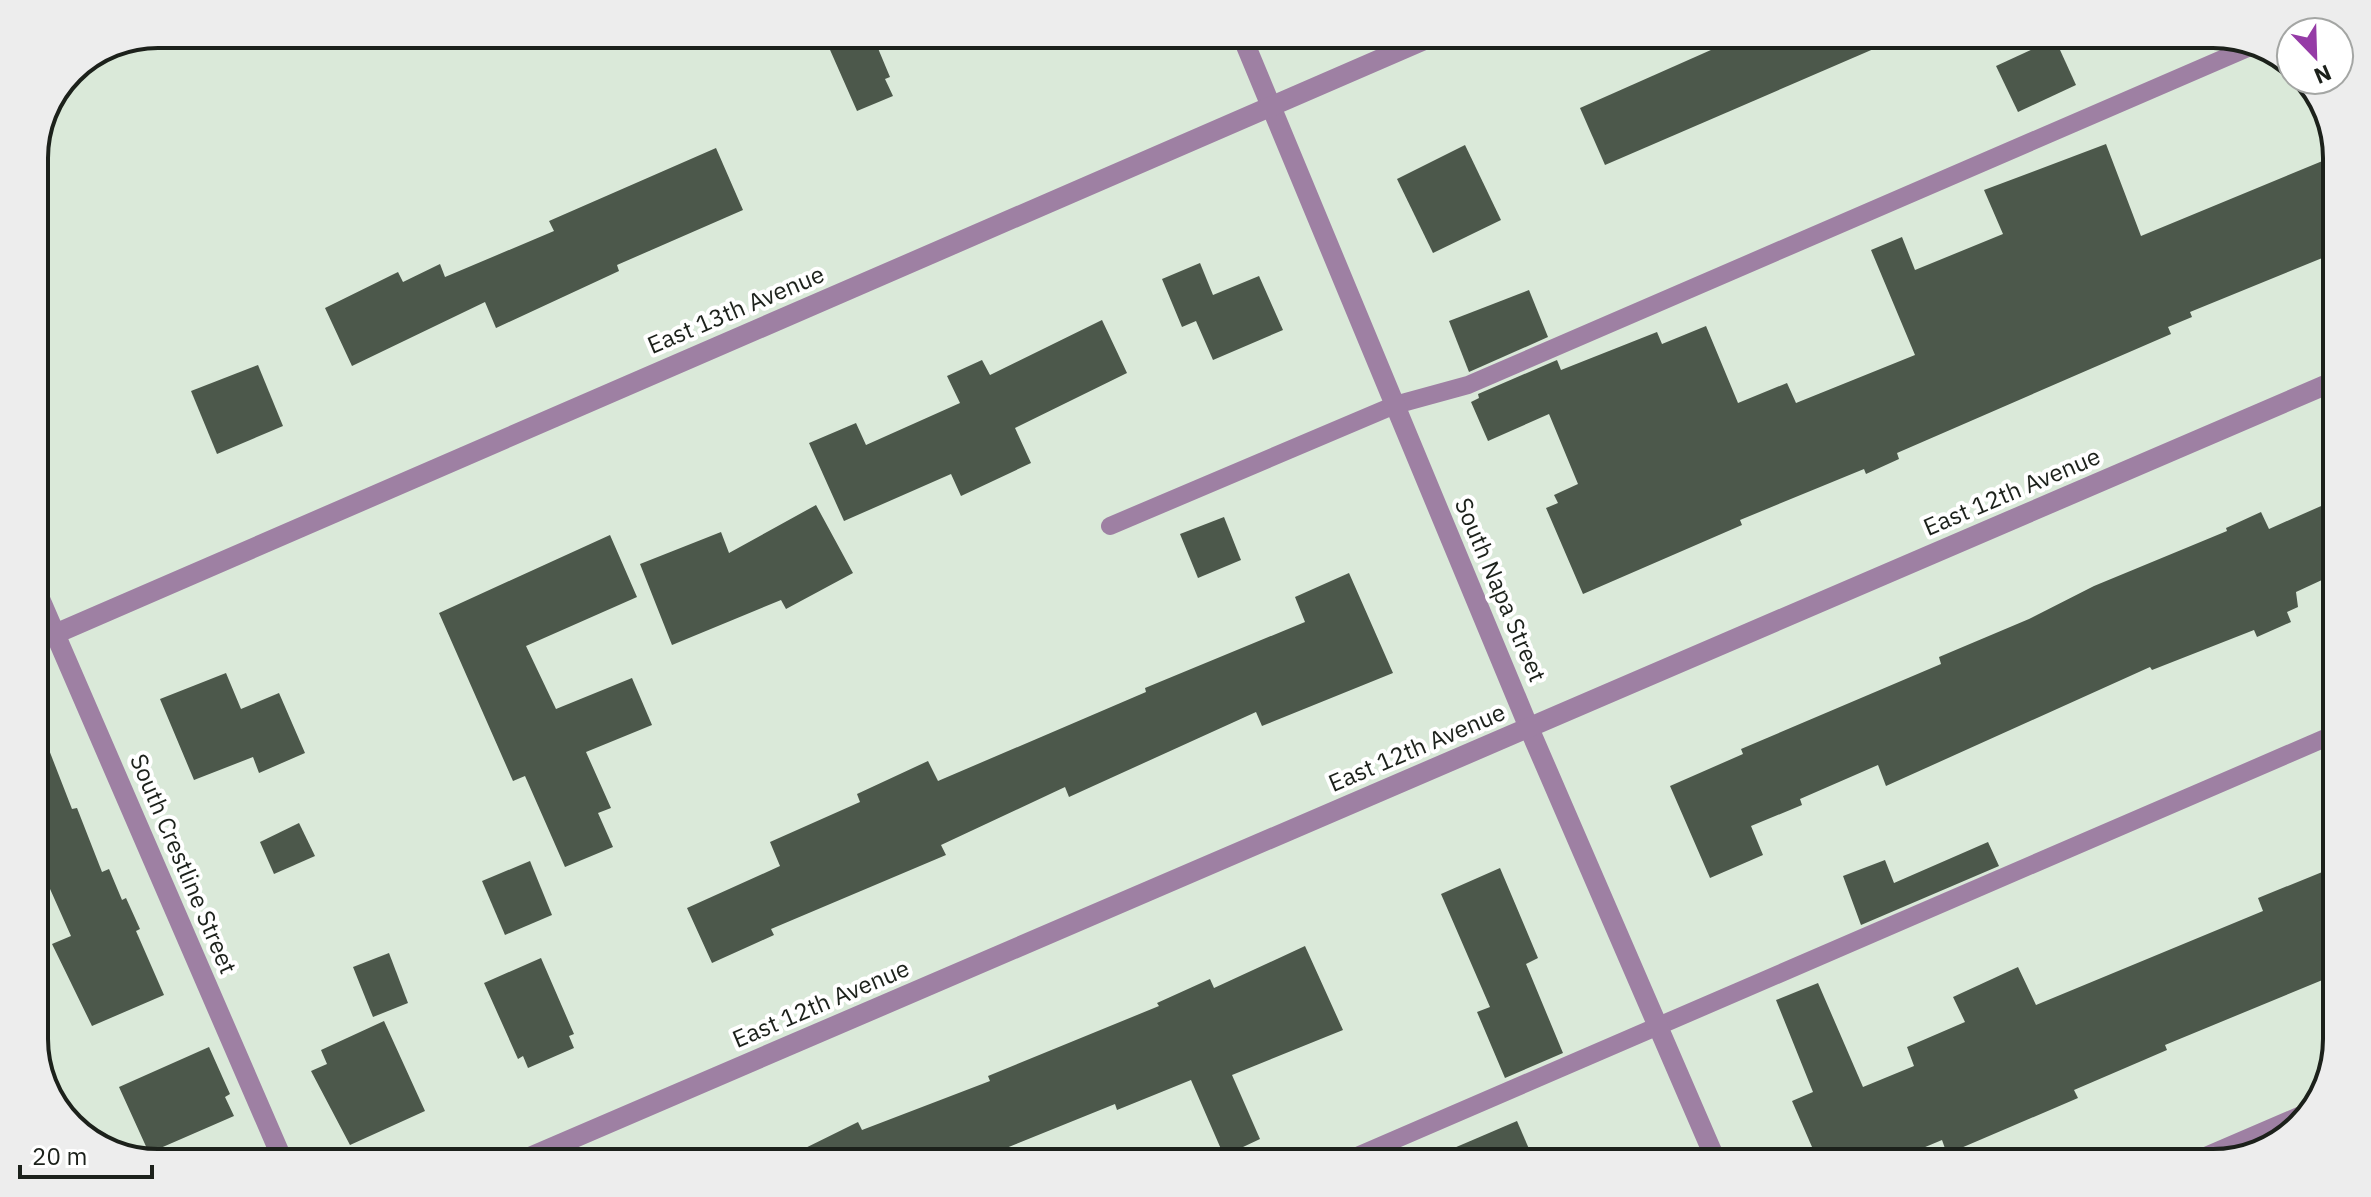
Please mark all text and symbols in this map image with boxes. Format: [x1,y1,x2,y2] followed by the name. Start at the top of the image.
[2275,16,2355,96] north arrow
[2310,58,2336,91] text: N
[642,257,829,361] street label: East 13th Avenue
[1918,439,2105,543] street label: East 12th Avenue
[1448,493,1554,686] street label: South Napa Street
[1323,695,1510,799] street label: East 12th Avenue
[123,749,245,979] street label: South Crestline Street
[727,951,914,1055] street label: East 12th Avenue
[20,1129,152,1179] scale bar
[32,1140,87,1172] text: 20 m

